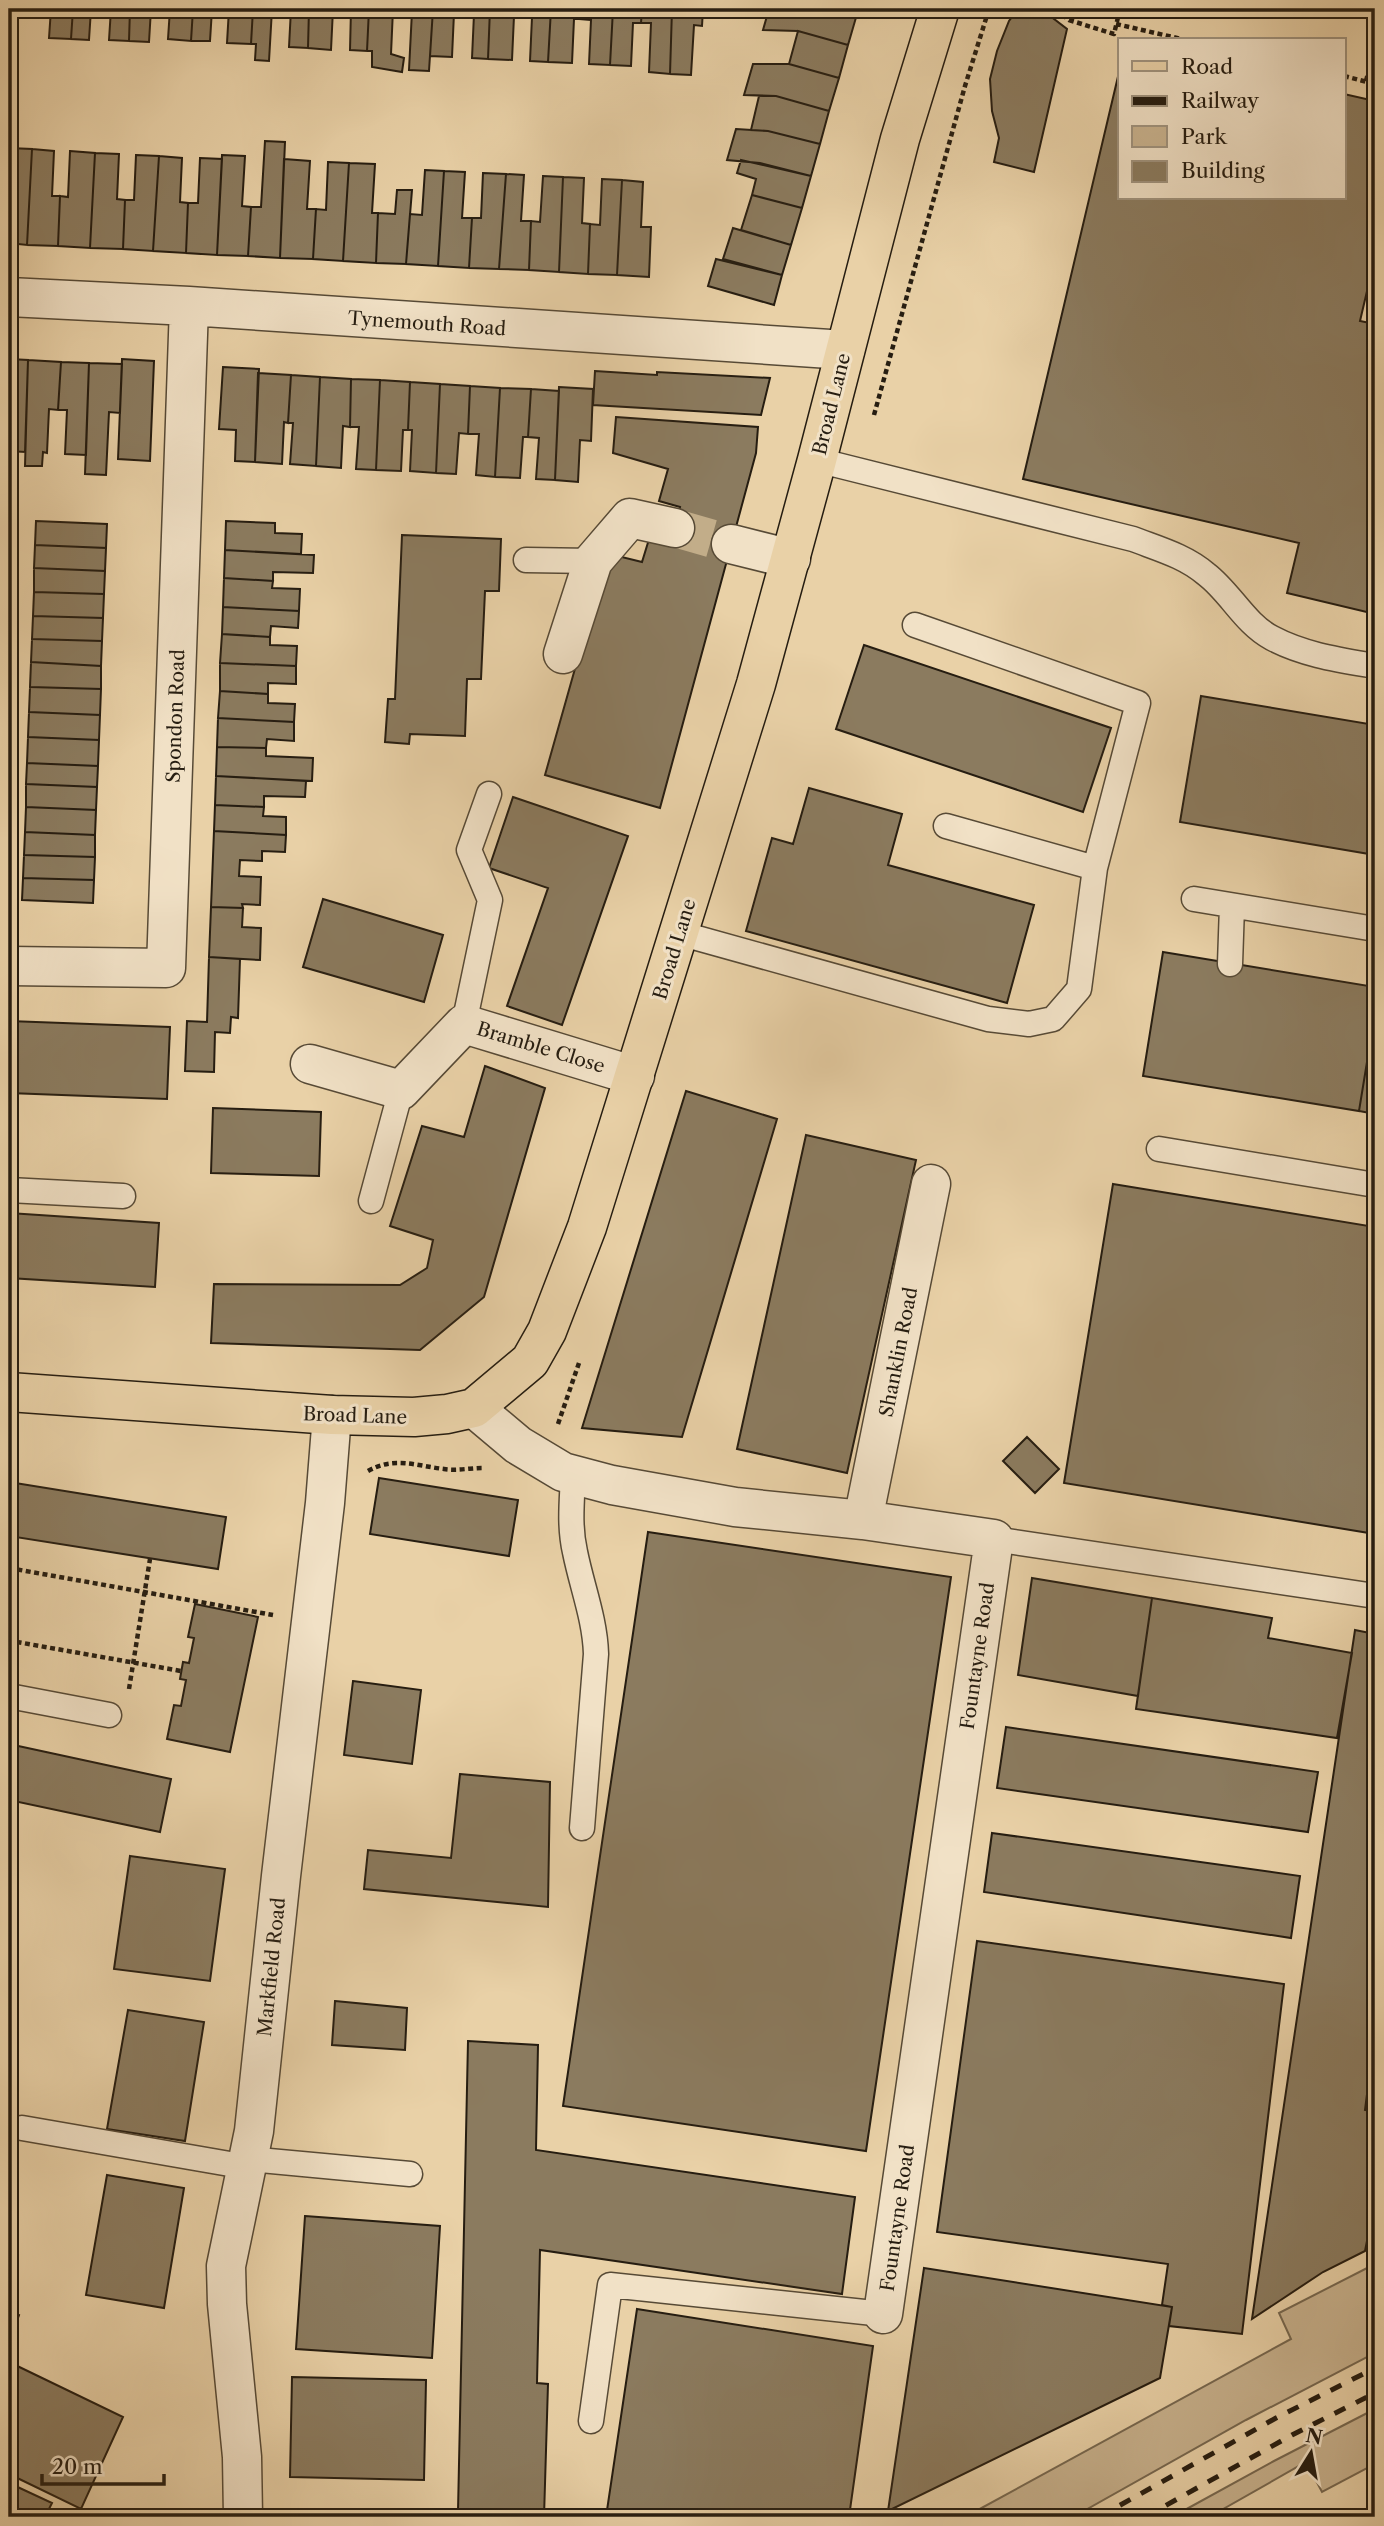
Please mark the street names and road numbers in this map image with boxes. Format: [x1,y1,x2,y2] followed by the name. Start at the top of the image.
[347,307,507,341] street label: Tynemouth Road
[808,351,855,457] street label: Broad Lane
[162,648,189,783] street label: Spondon Road
[648,896,701,1002] street label: Broad Lane
[474,1017,608,1078] street label: Bramble Close
[875,1285,922,1419] street label: Shanklin Road
[302,1402,407,1429] street label: Broad Lane
[956,1581,999,1731] street label: Fountayne Road
[253,1896,290,2038] street label: Markfield Road
[876,2143,919,2293] street label: Fountayne Road

